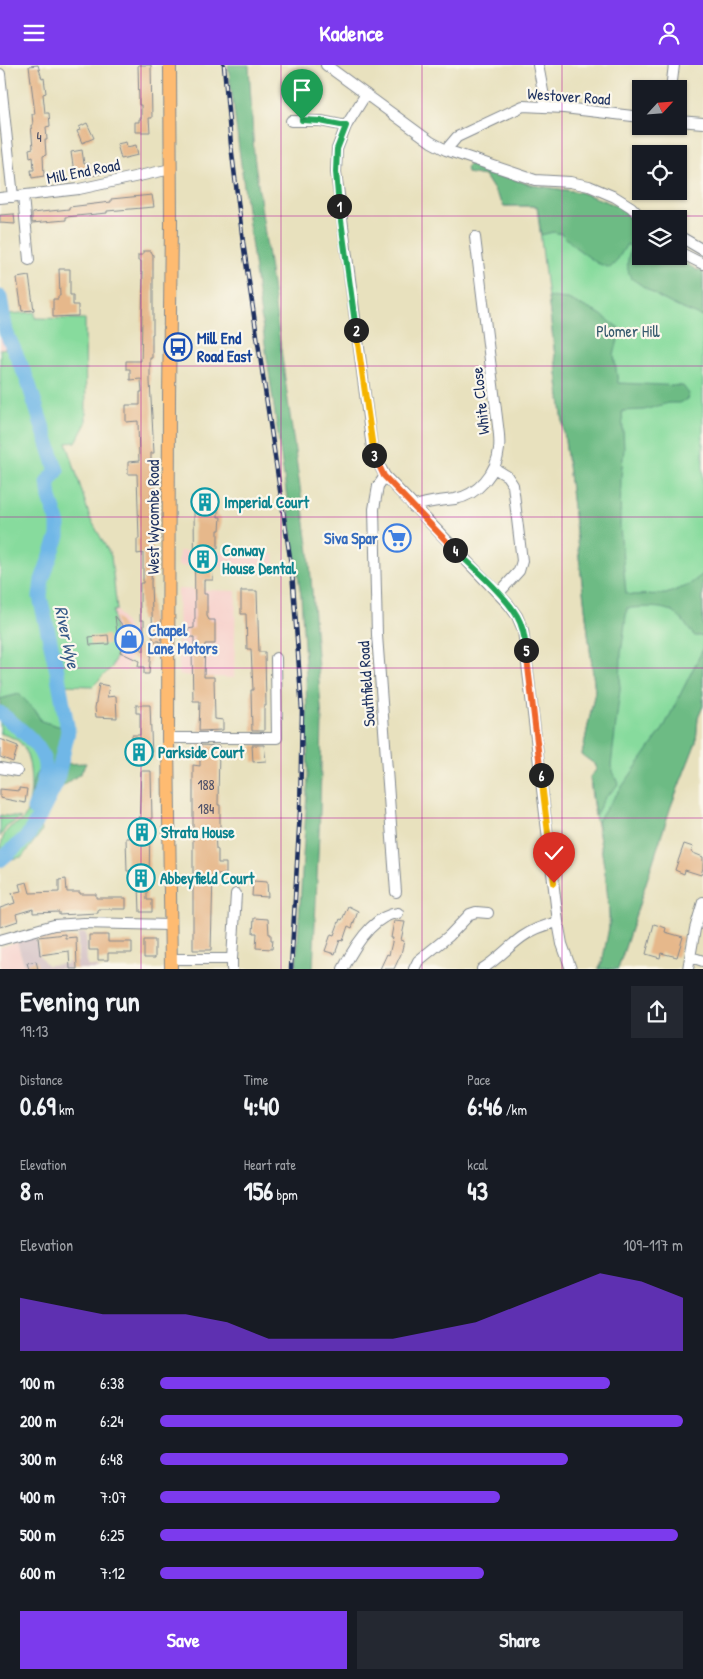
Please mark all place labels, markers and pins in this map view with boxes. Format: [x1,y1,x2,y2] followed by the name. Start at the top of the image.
[281,69,323,120] pin
[326,193,352,219] pin: 1
[344,317,368,343] pin: 2
[197,327,252,367] place label: Mill End Road East
[163,332,193,362] bus stop icon: Mill End Road East
[362,443,386,467] pin: 3
[190,487,220,517] building icon: Imperial Court
[224,491,310,514] place label: Imperial Court
[382,523,412,553] supermarket icon: Siva Spar
[324,527,379,550] place label: Siva Spar
[442,537,468,563] pin: 4
[222,539,297,579] place label: Conway House Dental
[188,544,218,574] building icon: Conway House Dental
[148,619,219,659] place label: Chapel Lane Motors
[114,624,144,654] shop icon: Chapel Lane Motors
[514,637,538,663] pin: 5
[124,737,154,767] building icon: Parkside Court
[158,741,245,763] place label: Parkside Court
[528,763,554,787] pin: 6
[127,817,157,847] building icon: Strata House
[161,821,235,843] place label: Strata House
[533,832,575,883] pin
[126,863,156,893] building icon: Abbeyfield Court
[160,867,255,890] place label: Abbeyfield Court

